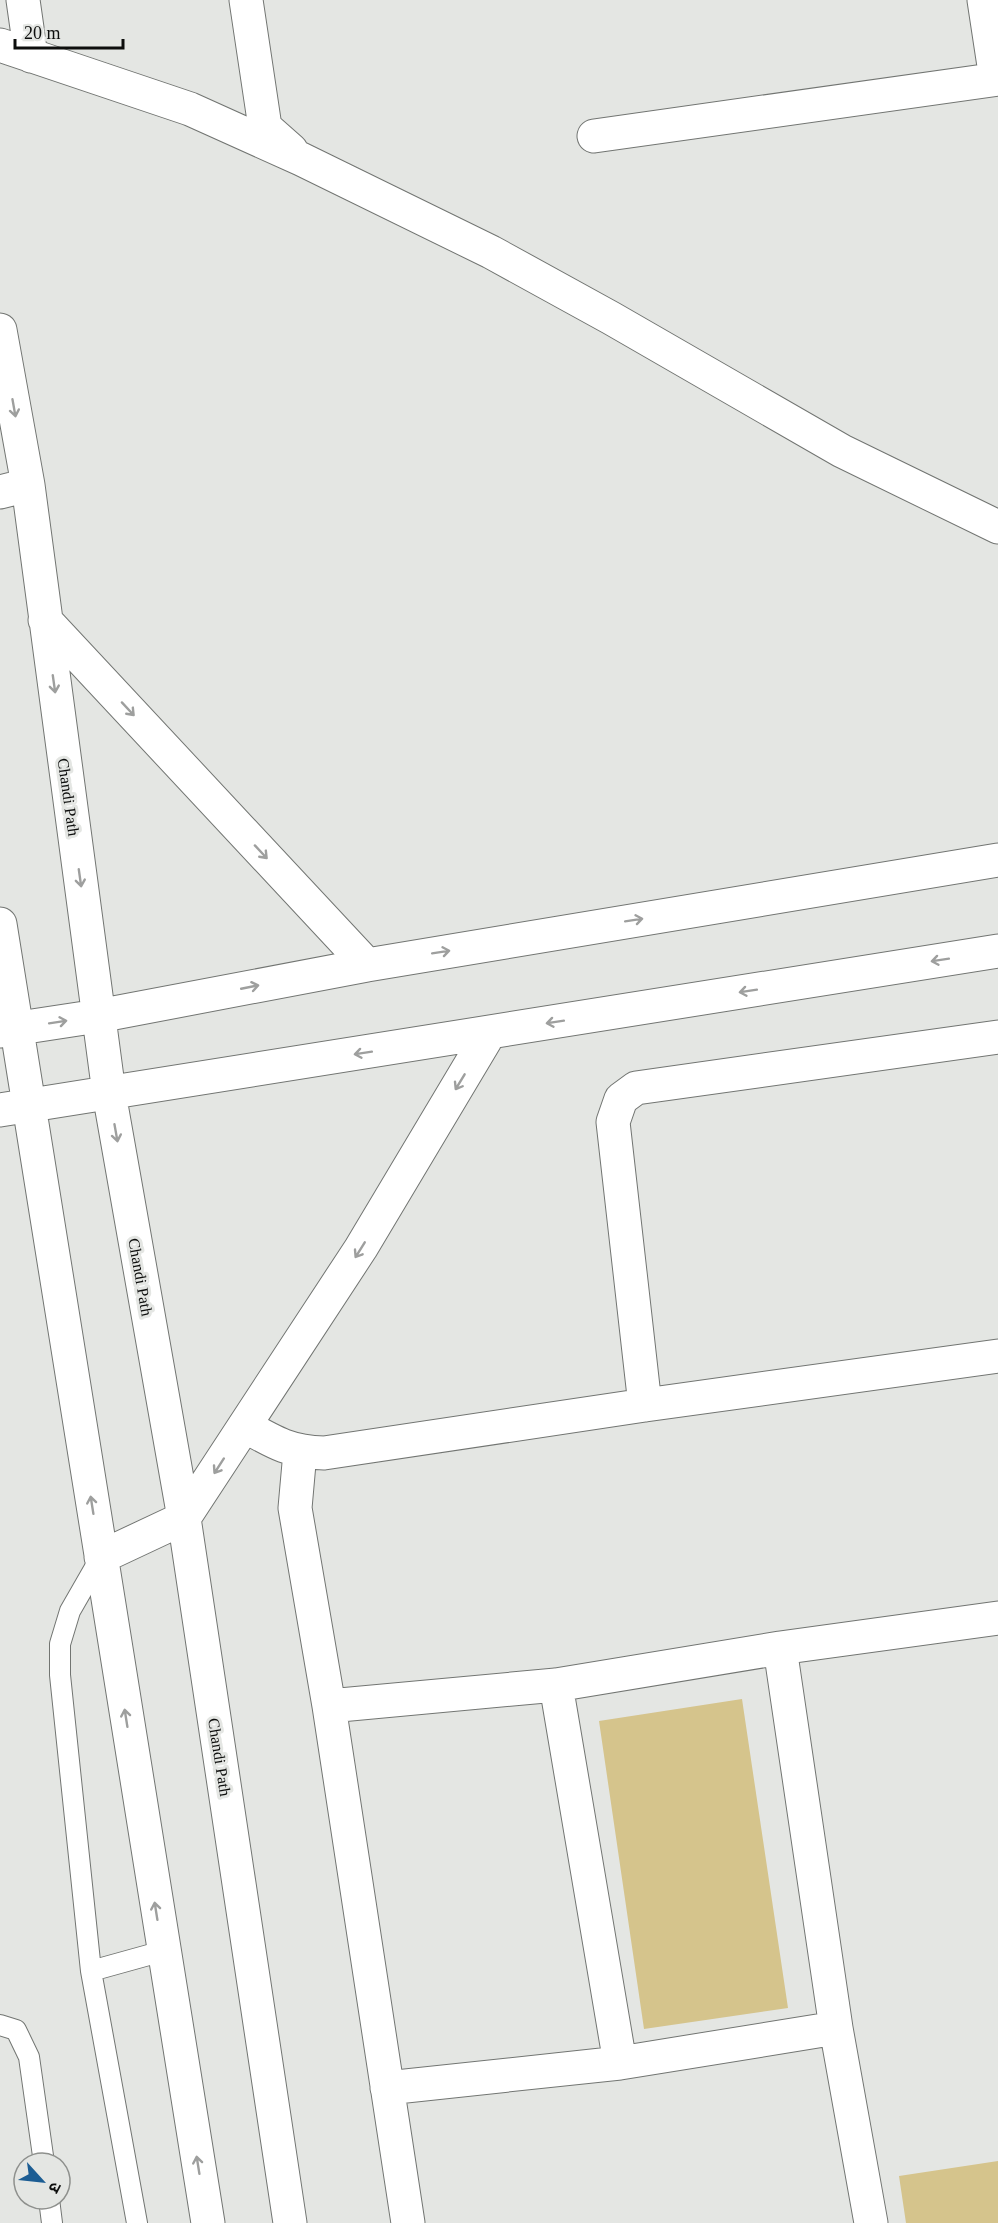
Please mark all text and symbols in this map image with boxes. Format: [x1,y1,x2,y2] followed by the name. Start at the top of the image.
[15,12,123,50] scale bar
[24,23,61,43] text: 20 m
[9,398,20,418] one-way arrow
[48,674,59,694] one-way arrow
[121,701,135,716] one-way arrow
[55,757,82,837] street label: Chandi Path
[254,844,268,859] one-way arrow
[74,867,85,887] one-way arrow
[623,915,643,926] one-way arrow
[431,947,451,958] one-way arrow
[931,955,951,966] one-way arrow
[239,981,259,992] one-way arrow
[738,986,758,997] one-way arrow
[47,1016,67,1027] one-way arrow
[546,1017,566,1028] one-way arrow
[353,1047,373,1058] one-way arrow
[454,1074,466,1091] one-way arrow
[111,1123,122,1142] one-way arrow
[125,1237,156,1317] street label: Chandi Path
[354,1241,366,1258] one-way arrow
[213,1457,225,1473] one-way arrow
[87,1495,98,1515] one-way arrow
[120,1709,131,1728] one-way arrow
[205,1717,234,1797] street label: Chandi Path
[151,1901,162,1921] one-way arrow
[12,2151,72,2211] north arrow
[192,2156,203,2176] one-way arrow
[45,2180,65,2196] text: उ

